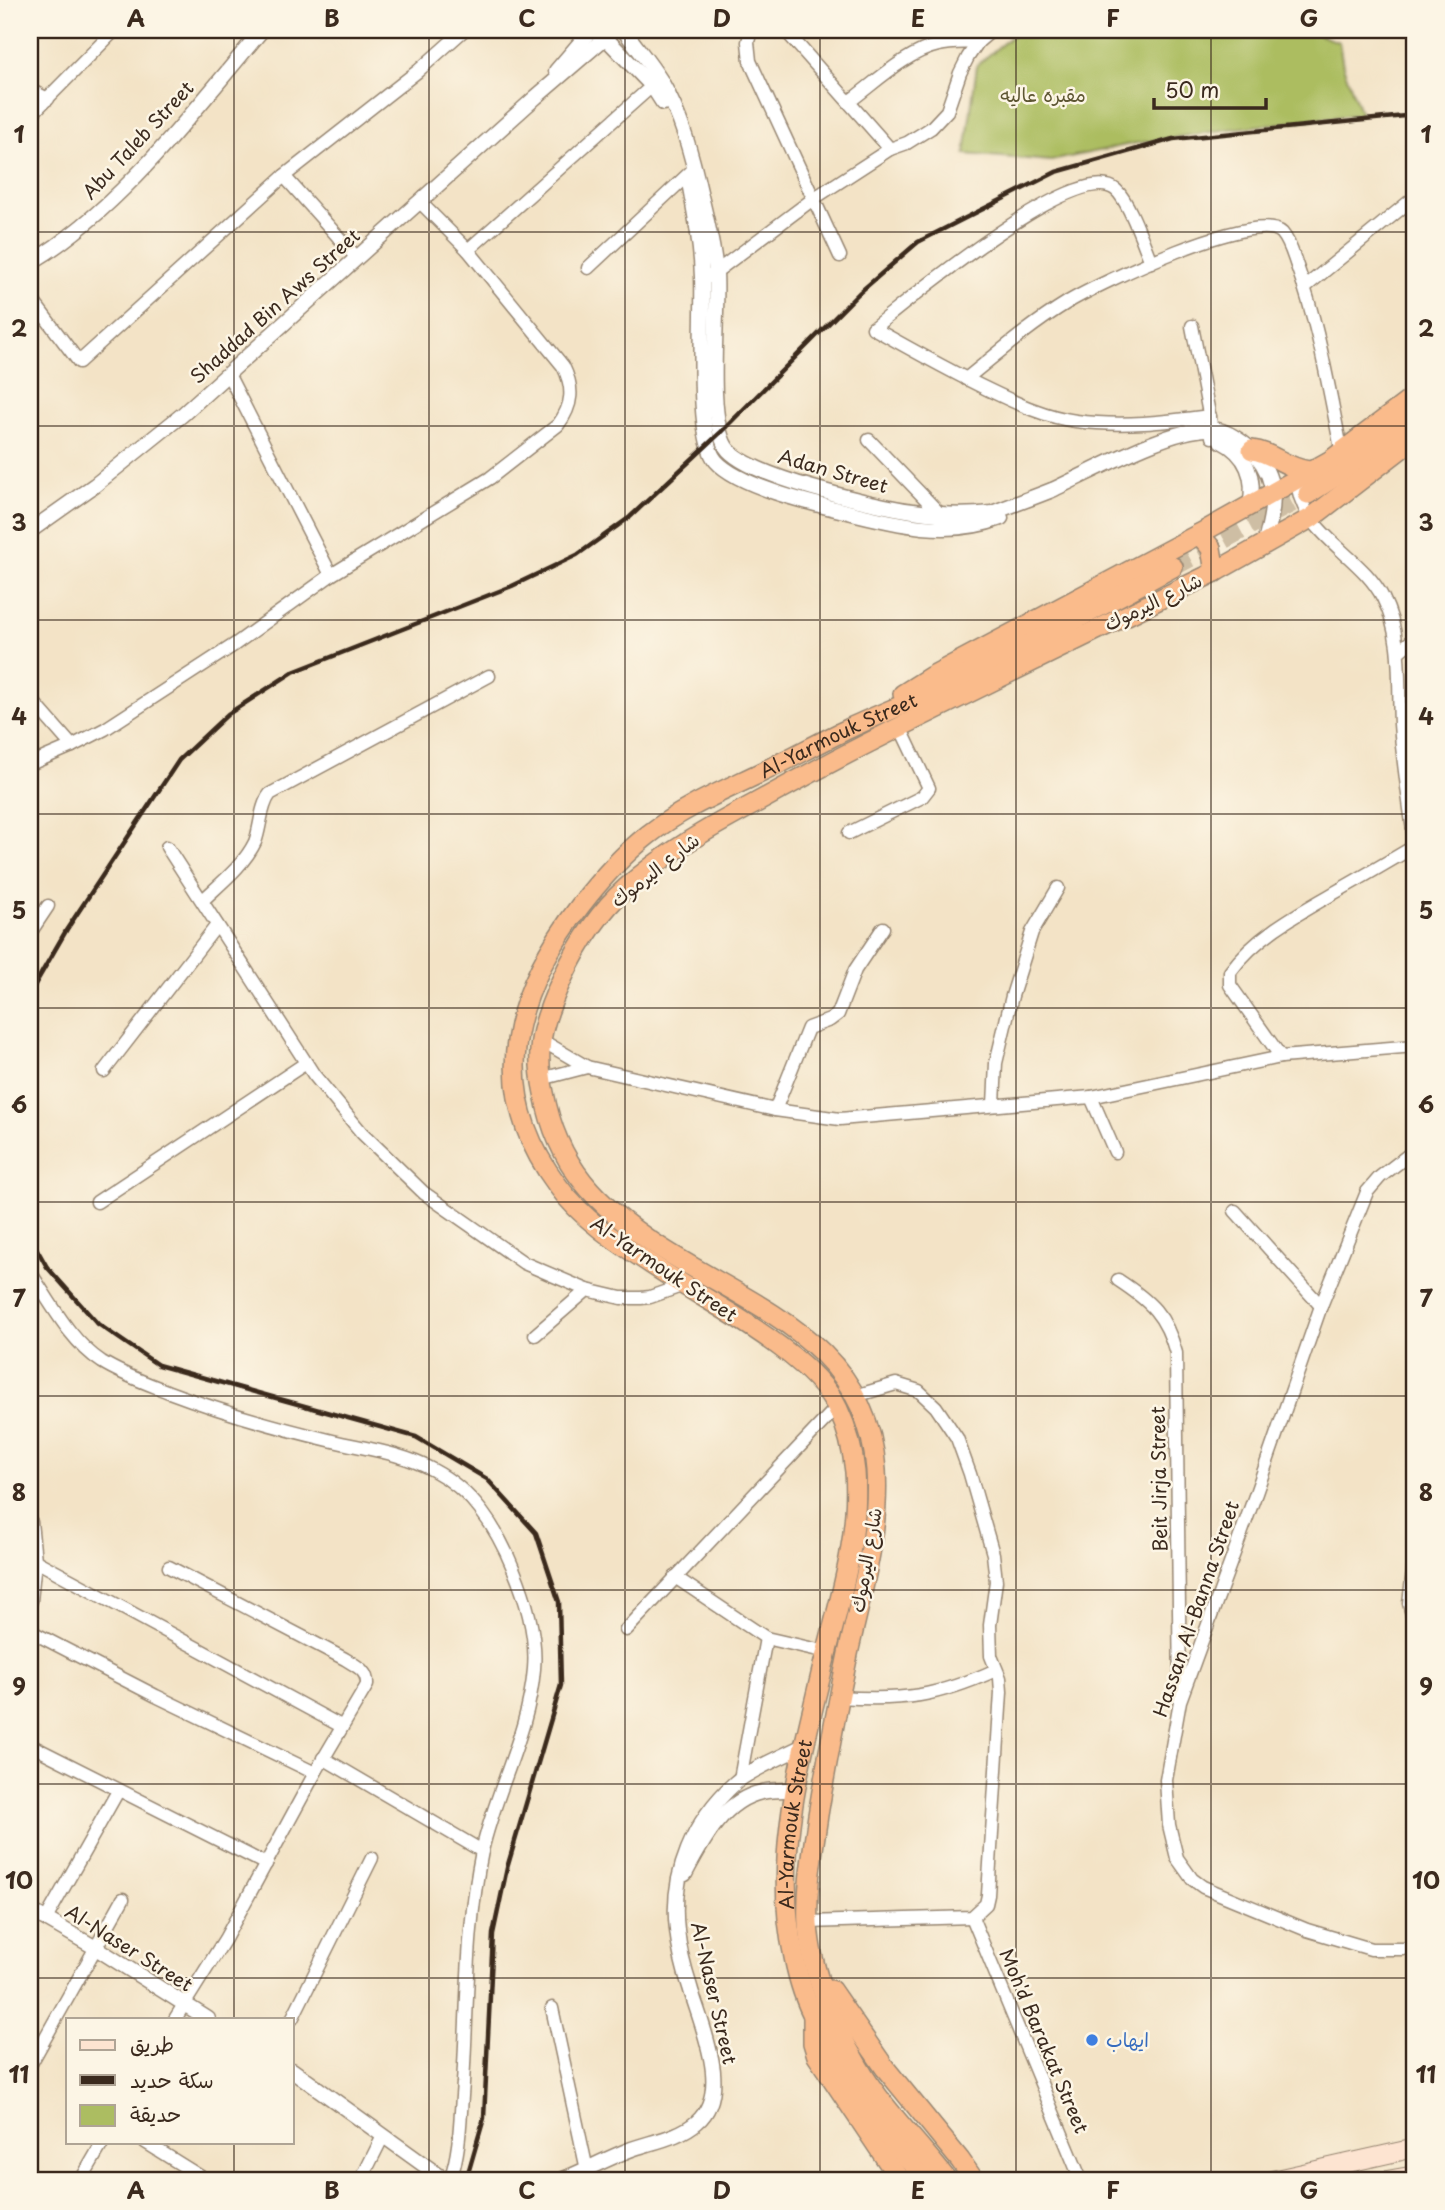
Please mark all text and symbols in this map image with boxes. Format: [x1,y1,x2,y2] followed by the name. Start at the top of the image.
[127,0,145,35] text: A
[324,0,340,35] text: B
[518,0,536,35] text: C
[713,0,731,35] text: D
[911,0,925,35] text: E
[1106,0,1120,35] text: F
[1300,0,1318,35] text: G
[1154,66,1266,110] scale bar
[1165,73,1219,105] text: 50 m
[75,74,200,205] street label: Abu Taleb Street
[1000,80,1086,108] park label: مقبره عاليه
[14,116,25,151] text: 1
[1421,116,1432,151] text: 1
[183,221,365,389] street label: Shaddad Bin Aws Street
[11,310,27,345] text: 2
[1418,310,1434,345] text: 2
[775,441,892,499] street label: Adan Street
[11,504,27,539] text: 3
[1418,504,1434,539] text: 3
[1099,565,1207,638] street label: شارع اليرموك
[754,685,921,784] street label: Al-Yarmouk Street
[11,698,27,733] text: 4
[1418,698,1434,733] text: 4
[604,826,705,914] street label: شارع اليرموك
[12,892,26,927] text: 5
[1419,892,1433,927] text: 5
[11,1086,27,1121] text: 6
[1418,1086,1434,1121] text: 6
[586,1209,744,1328] street label: Al-Yarmouk Street
[12,1280,26,1315] text: 7
[1419,1280,1433,1315] text: 7
[1143,1406,1173,1552] street label: Beit Jirja Street
[12,1474,26,1509] text: 8
[1419,1474,1433,1509] text: 8
[1145,1497,1245,1721] street label: Hassan Al-Banna Street
[842,1505,889,1615] street label: شارع اليرموك
[12,1668,26,1703] text: 9
[1419,1668,1433,1703] text: 9
[771,1736,818,1910] street label: Al-Yarmouk Street
[5,1862,33,1897] text: 10
[1412,1862,1440,1897] text: 10
[60,1897,199,1998] street label: Al-Naser Street
[685,1919,745,2067] street label: Al-Naser Street
[993,1944,1097,2138] street label: Moh'd Barakat Street
[66,2018,294,2144] legend
[1106,2025,1149,2053] place label: ايهاب
[130,2027,174,2059] text: طريق
[1084,2032,1100,2048] marker: ايهاب
[9,2056,30,2091] text: 11
[1416,2056,1437,2091] text: 11
[130,2063,214,2095] text: سكة حديد
[130,2097,181,2129] text: حديقة
[127,2172,145,2207] text: A
[324,2172,340,2207] text: B
[518,2172,536,2207] text: C
[713,2172,731,2207] text: D
[911,2172,925,2207] text: E
[1106,2172,1120,2207] text: F
[1300,2172,1318,2207] text: G

